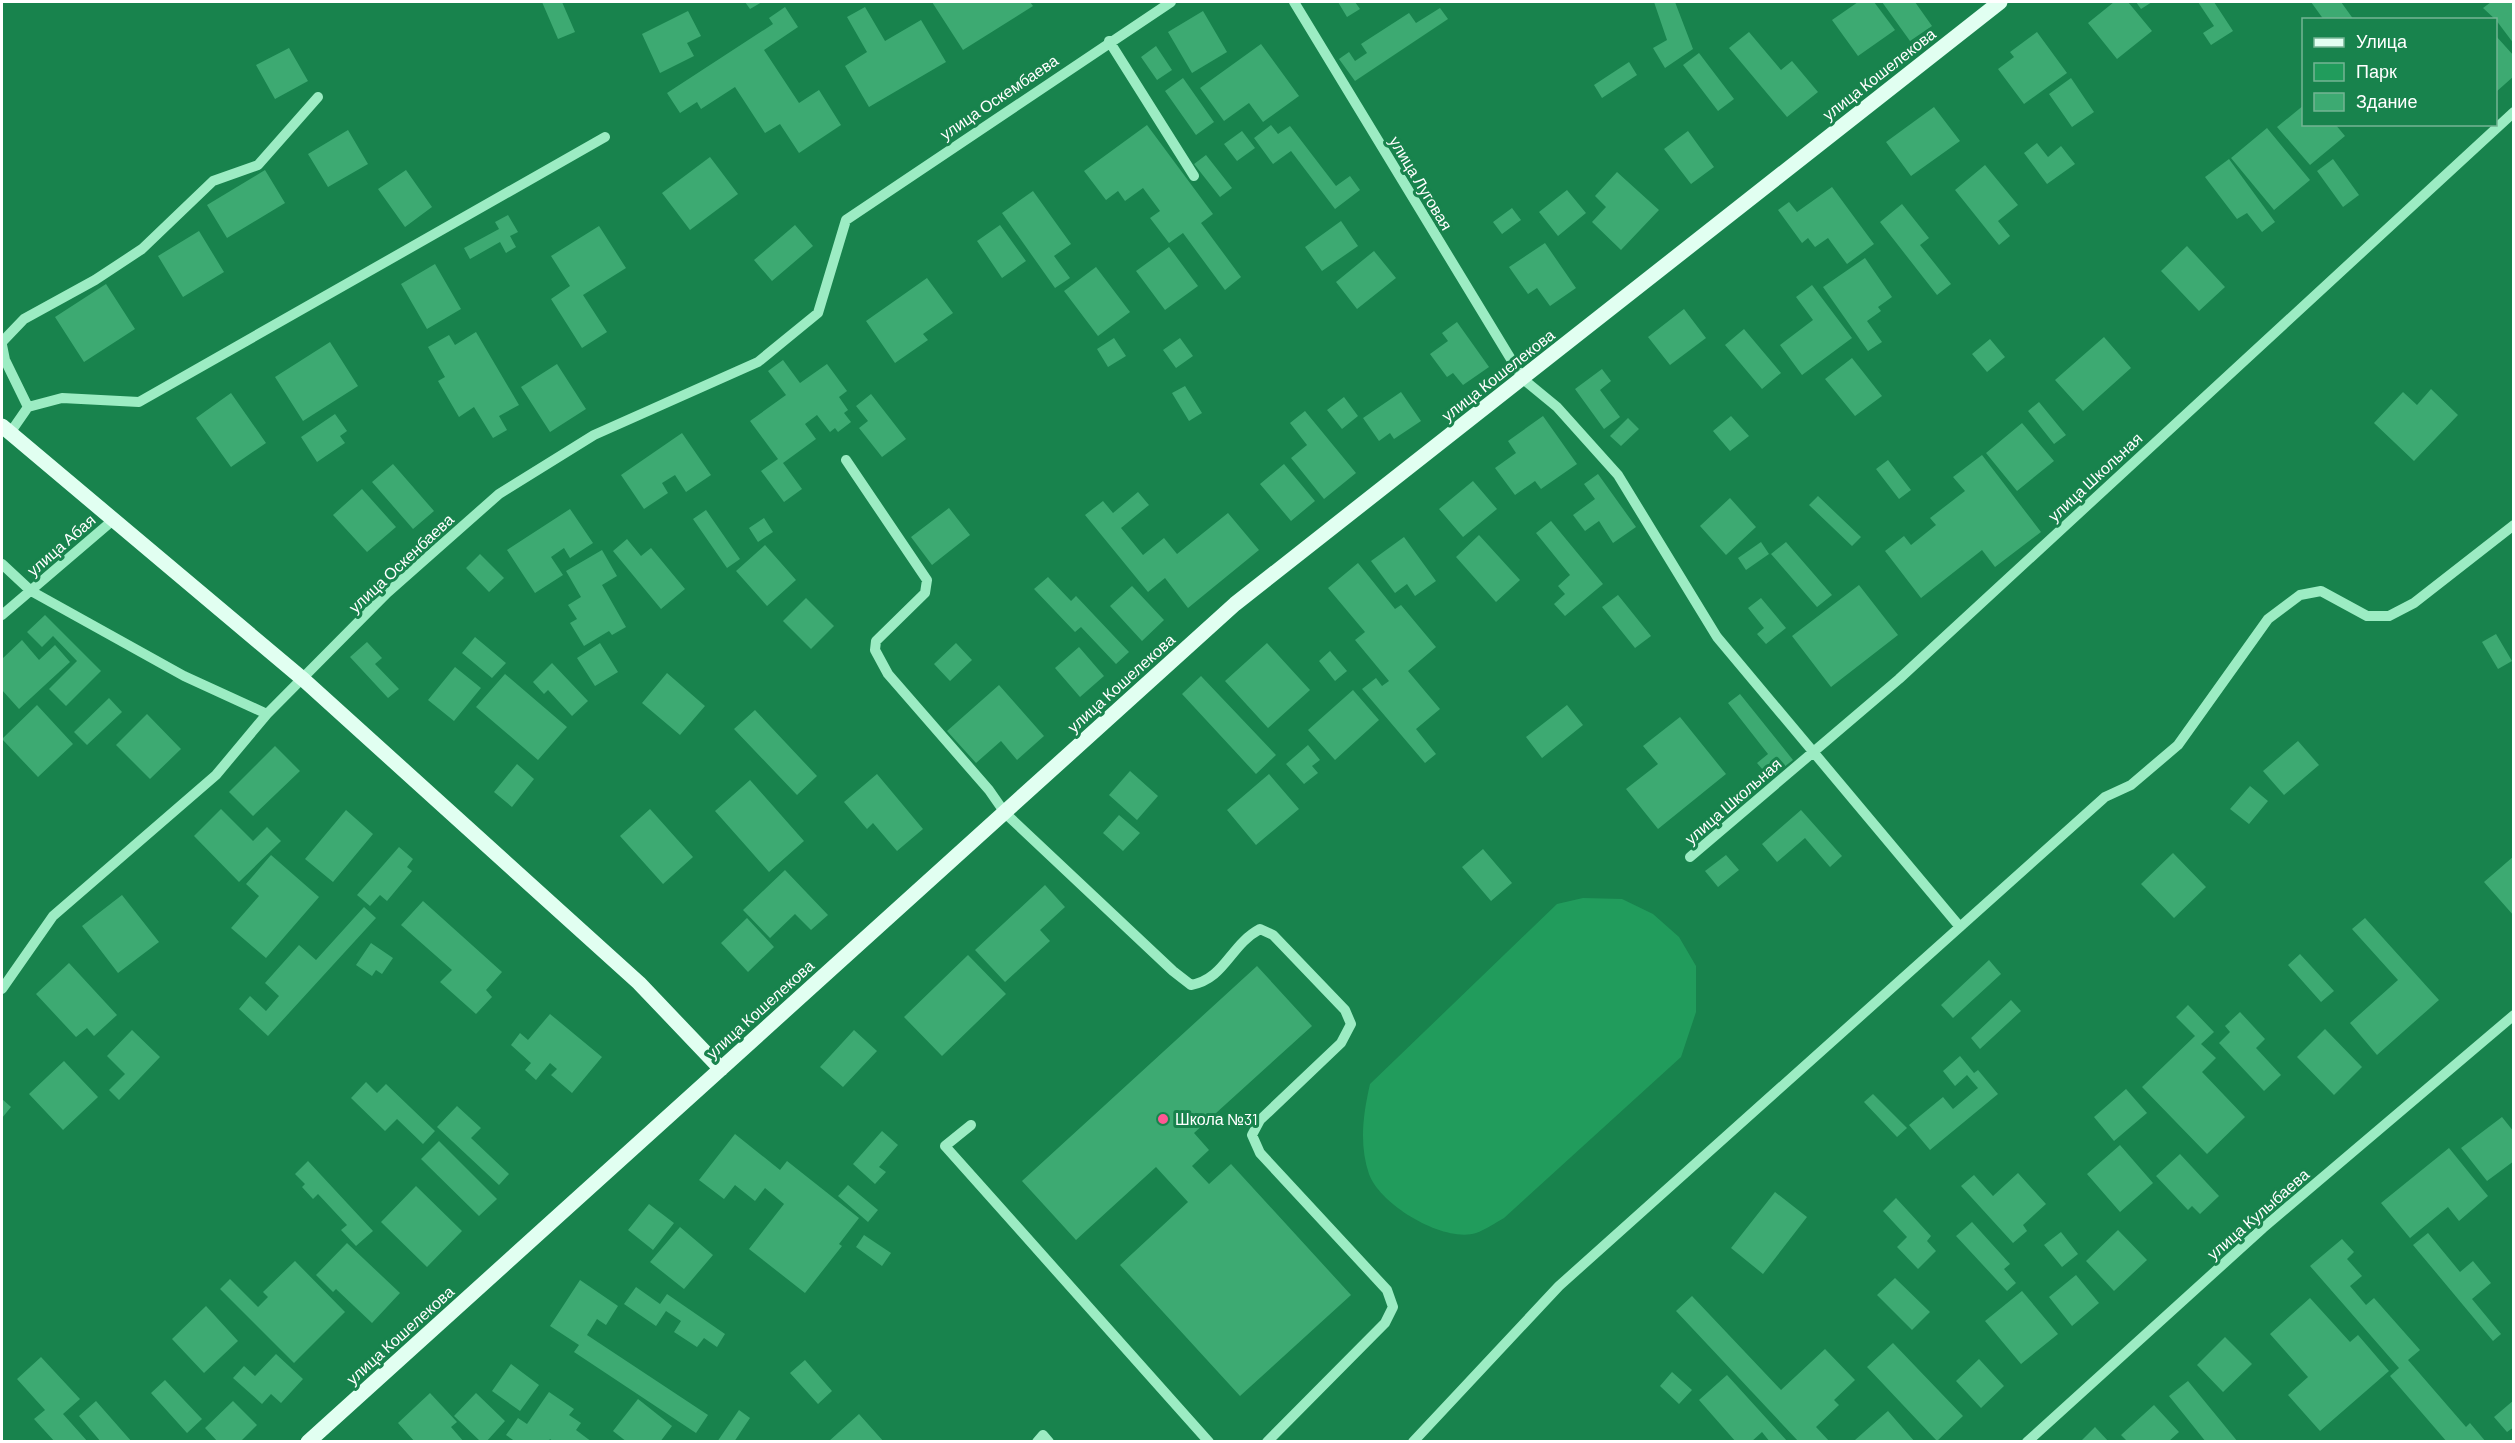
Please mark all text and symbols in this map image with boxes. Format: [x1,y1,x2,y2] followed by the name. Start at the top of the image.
[2302,18,2497,126] legend
[1818,24,1939,124] street label: улица Кошелекова
[2356,30,2408,52] text: Улица
[936,50,1061,143] street label: улица Оскембаева
[2356,60,2397,82] text: Парк
[2356,90,2417,112] text: Здание
[1386,132,1457,233] street label: улица Луговая
[1437,325,1558,425] street label: улица Кошелекова
[2044,428,2146,525] street label: улица Школьная
[344,509,457,616] street label: улица Оскенбаева
[23,510,99,579] street label: улица Абая
[1063,629,1178,736] street label: улица Кошелекова
[1681,754,1785,848] street label: улица Школьная
[702,955,817,1062] street label: улица Кошелекова
[1175,1109,1258,1128] place label: Школа №31
[1156,1112,1170,1126] marker: Школа №31
[2203,1164,2313,1263] street label: улица Кулыбаева
[342,1281,457,1388] street label: улица Кошелекова

